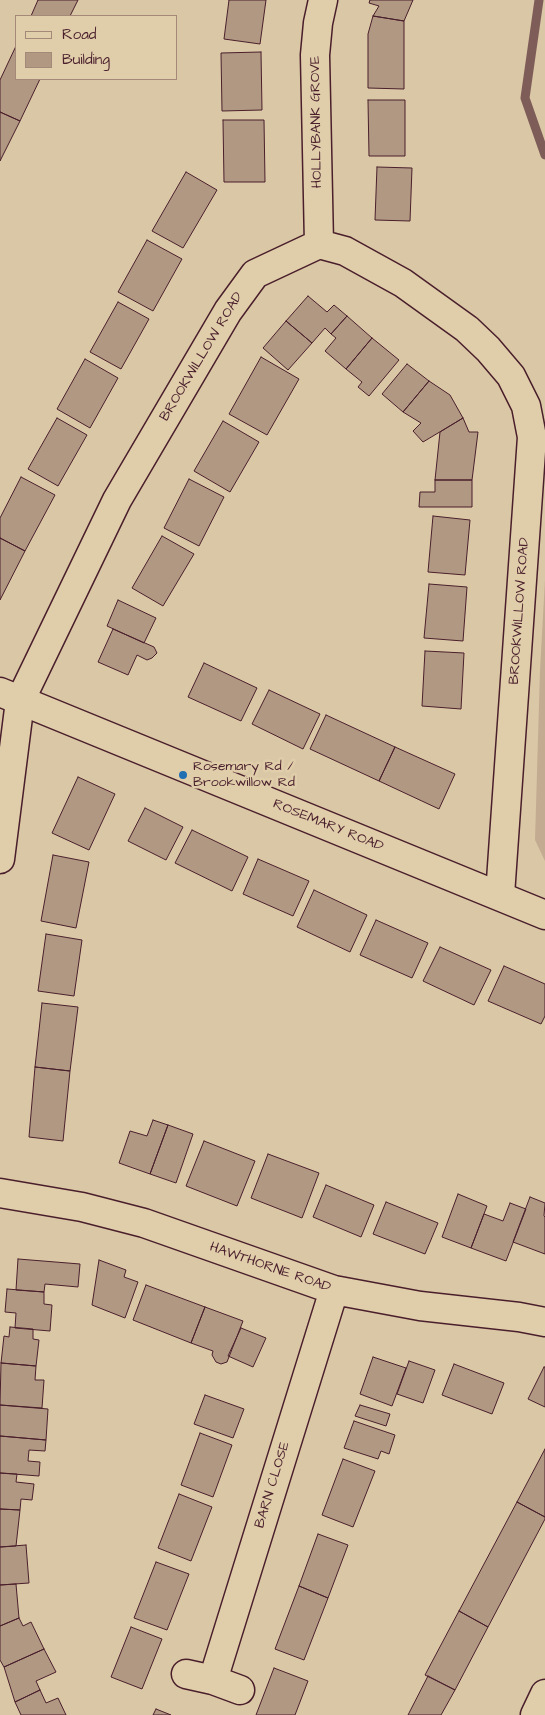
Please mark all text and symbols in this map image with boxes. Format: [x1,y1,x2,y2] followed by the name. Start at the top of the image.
[15,15,178,80] legend
[62,24,96,45] text: Road
[62,49,110,70] text: Building
[307,56,327,188] street label: HOLLYBANK GROVE
[157,290,247,424] street label: BROOKWILLOW ROAD
[506,537,534,685] street label: BROOKWILLOW ROAD
[193,759,295,792] place label: Rosemary Rd / Brookwillow Rd
[177,769,189,781] marker: Rosemary Rd / Brookwillow Rd
[270,796,386,856] street label: ROSEMARY ROAD
[207,1239,333,1297] street label: HAWTHORNE ROAD
[252,1440,294,1530] street label: BARN CLOSE

